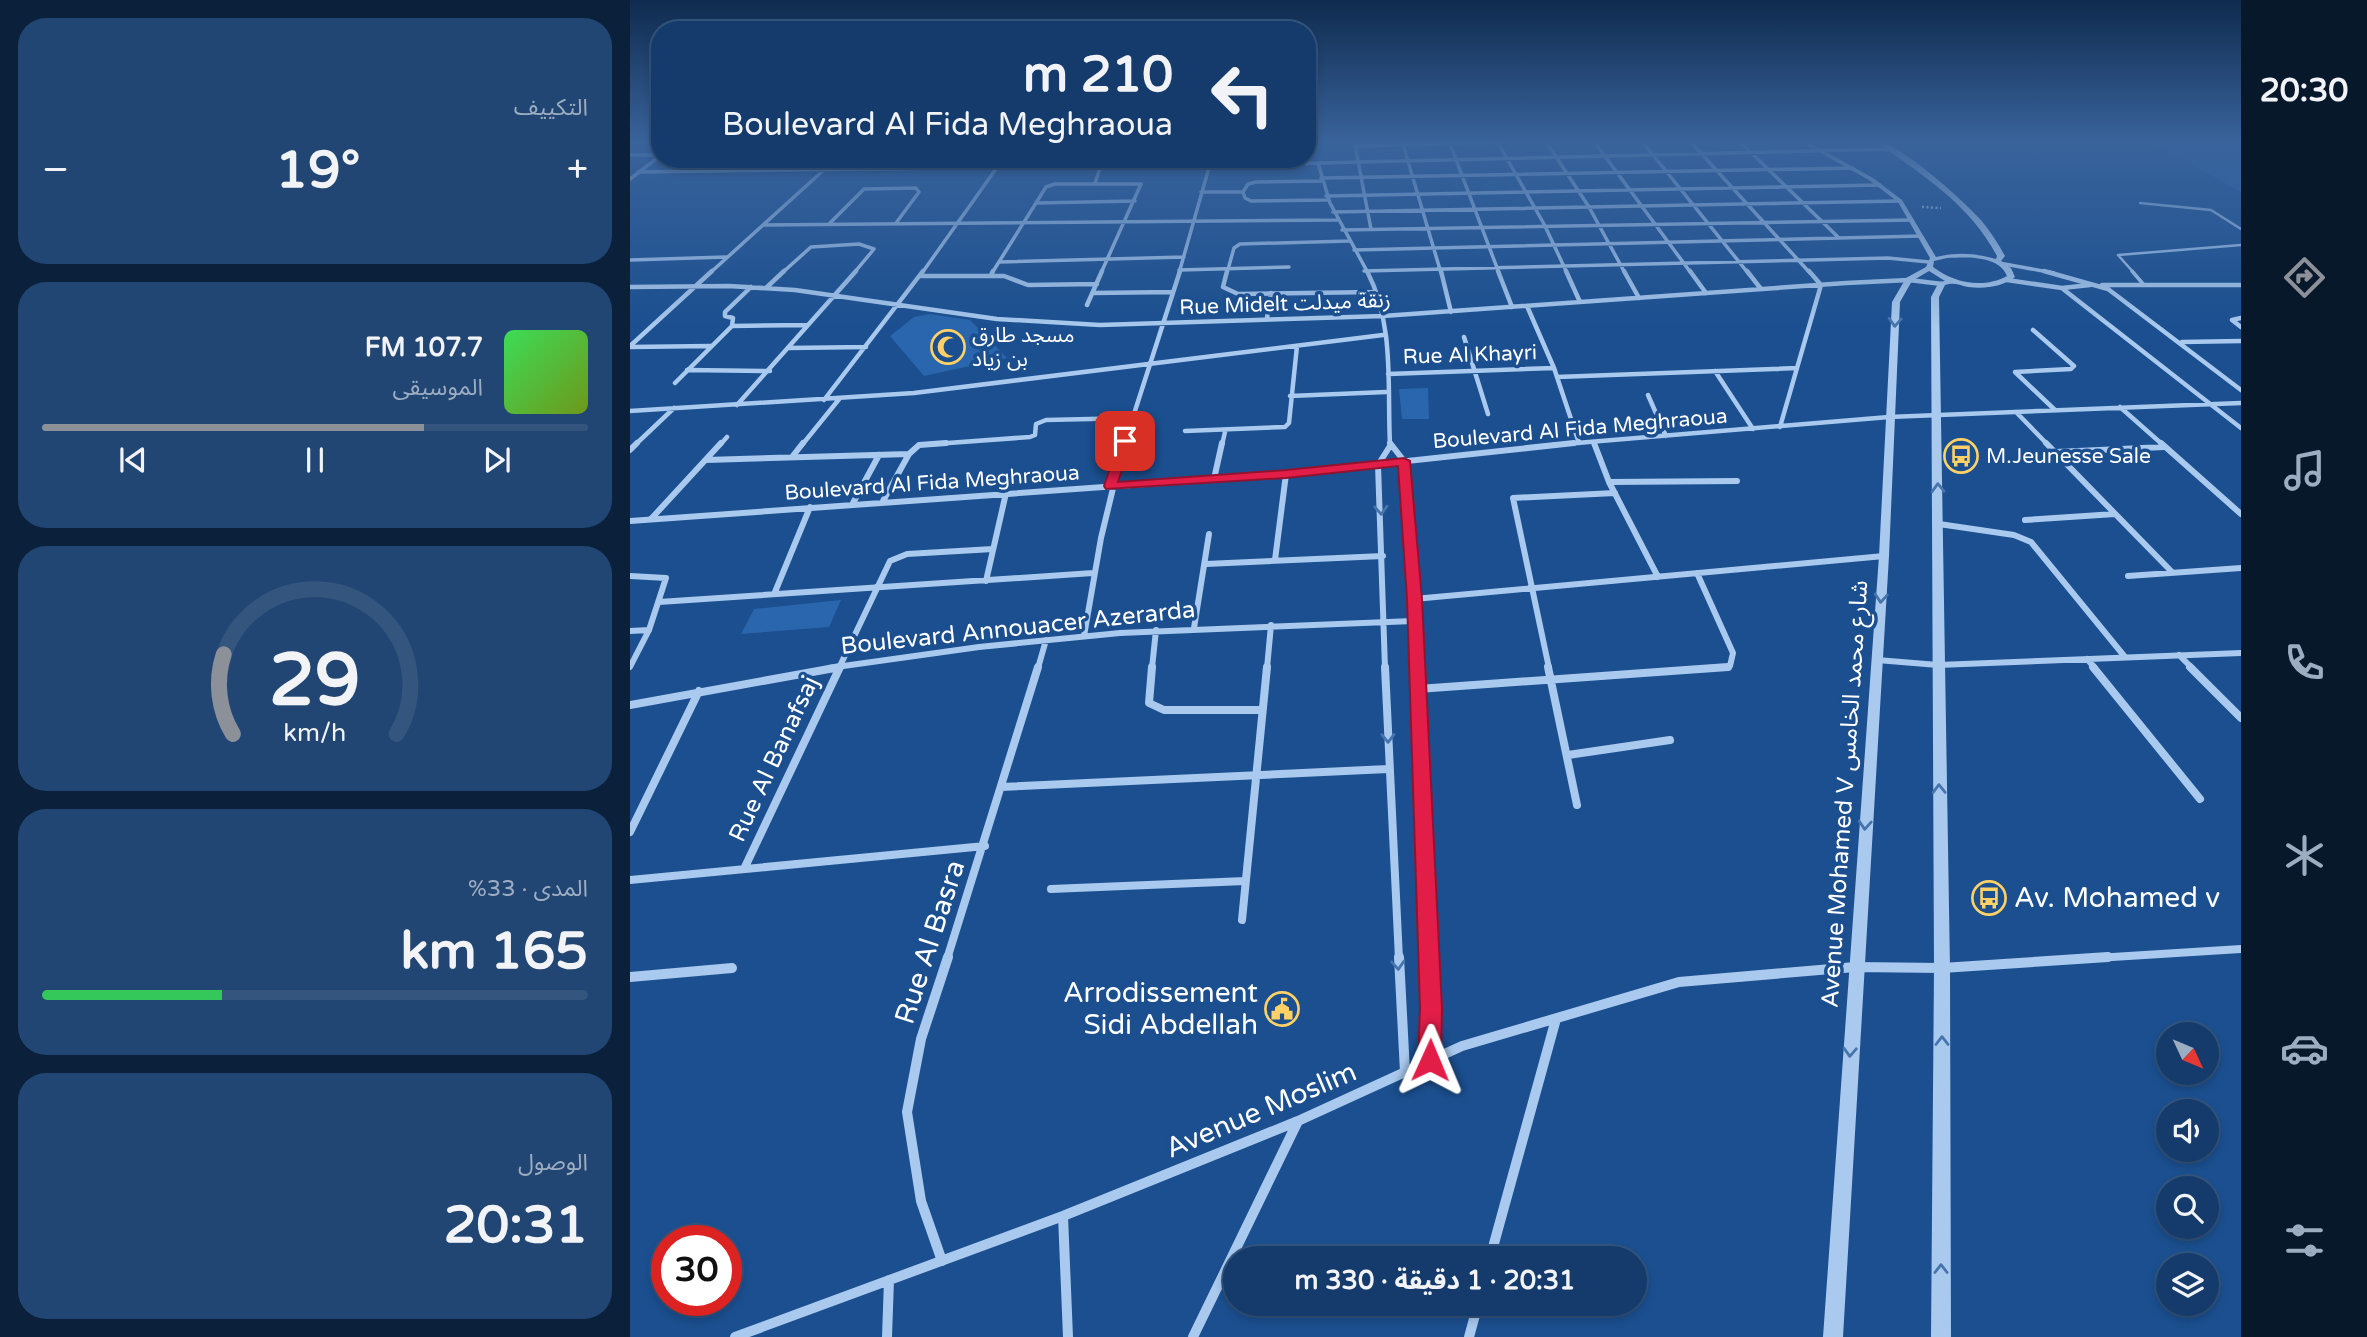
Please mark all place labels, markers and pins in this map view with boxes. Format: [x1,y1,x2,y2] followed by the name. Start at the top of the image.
[972,323,1075,372] place label: مسجد طارق بن زياد
[929,328,967,366] mosque icon: مسجد طارق بن زياد
[1095,411,1155,471] pin
[1942,437,1980,475] bus stop icon: M.Jeunesse Sale
[1986,444,2151,469] place label: M.Jeunesse Sale
[1970,879,2008,917] bus stop icon: Av. Mohamed v
[2014,881,2220,915] place label: Av. Mohamed v
[1063,976,1258,1042] place label: Arrodissement Sidi Abdellah
[1263,990,1301,1028] public building icon: Arrodissement Sidi Abdellah

